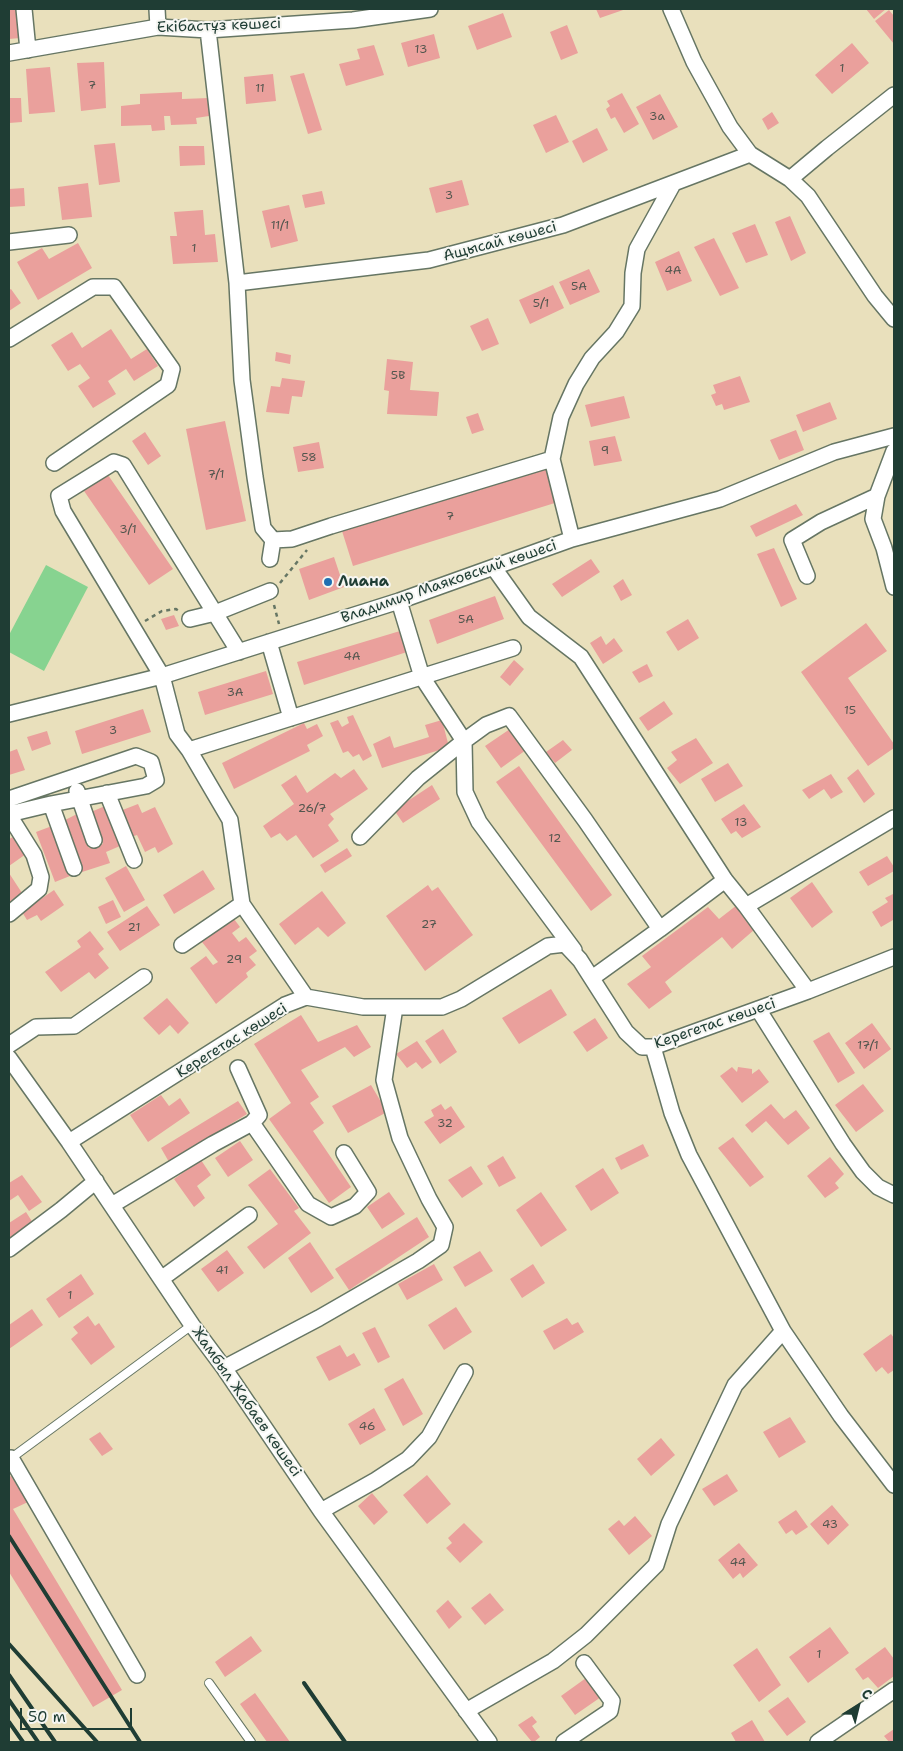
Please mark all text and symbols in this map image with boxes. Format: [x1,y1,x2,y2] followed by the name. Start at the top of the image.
[156,15,282,37] street label: Екібастұз көшесі
[415,43,427,57] house number: 13
[839,62,845,76] house number: 1
[88,79,96,93] house number: 7
[255,82,265,96] house number: 11
[649,110,665,124] house number: 3а
[445,189,453,203] house number: 3
[441,218,559,266] street label: Ащысай көшесі
[271,219,289,233] house number: 11/1
[191,242,197,256] house number: 1
[664,264,682,278] house number: 4А
[571,280,587,294] house number: 5А
[533,297,549,311] house number: 5/1
[391,369,405,383] house number: 5В
[601,444,609,458] house number: 9
[301,451,317,465] house number: 58
[207,468,225,482] house number: 7/1
[446,510,454,524] house number: 7
[119,523,137,537] house number: 3/1
[339,537,559,627] street label: Владимир Маяковский көшесі
[338,573,389,591] place label: Лиана
[322,576,334,588] marker: Лиана
[458,613,474,627] house number: 5А
[343,650,361,664] house number: 4А
[226,686,244,700] house number: 3А
[844,704,856,718] house number: 15
[109,724,117,738] house number: 3
[298,802,326,816] house number: 26/7
[735,816,747,830] house number: 13
[549,832,561,846] house number: 12
[421,918,437,932] house number: 27
[128,921,140,935] house number: 21
[226,953,242,967] house number: 29
[652,995,778,1053] street label: Керегетас көшесі
[173,1000,291,1082] street label: Керегетас көшесі
[857,1039,879,1053] house number: 17/1
[437,1117,453,1131] house number: 32
[216,1264,228,1278] house number: 41
[67,1289,73,1303] house number: 1
[187,1323,305,1481] street label: Жамбыл Жабаев көшесі
[359,1420,375,1434] house number: 46
[822,1518,838,1532] house number: 43
[730,1556,746,1570] house number: 44
[816,1648,822,1662] house number: 1
[833,1681,883,1731] north arrow
[858,1684,876,1704] text: С
[22,1698,135,1730] scale bar
[28,1707,66,1727] text: 50 m

